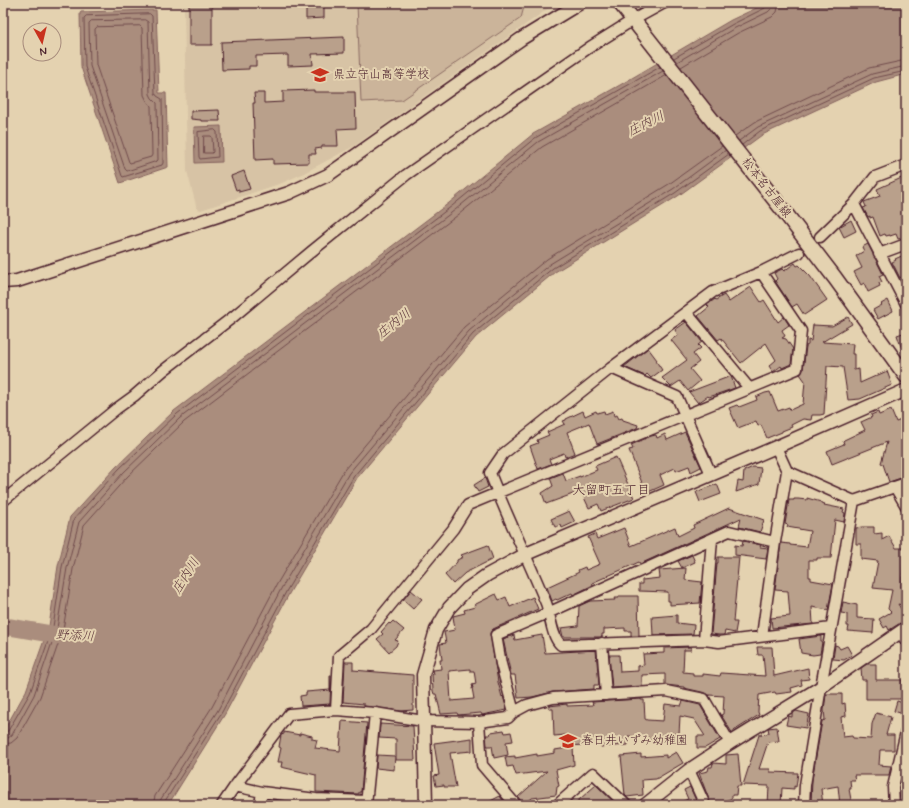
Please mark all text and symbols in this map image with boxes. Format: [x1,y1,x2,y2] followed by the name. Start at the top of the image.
[22,22,62,62] north arrow
[39,43,48,58] text: N
[310,65,330,85] school or university icon: 県立守山高等学校
[333,67,429,83] place label: 県立守山高等学校
[625,108,667,140] water label: 庄内川
[738,155,794,221] street label: 松本名古屋線
[373,305,415,343] water label: 庄内川
[572,482,650,499] district label: 大留町五丁目
[168,555,204,597] water label: 庄内川
[55,626,95,646] water label: 野添川
[558,731,578,751] school or university icon: 春日井いずみ幼稚園
[581,733,688,749] place label: 春日井いずみ幼稚園

